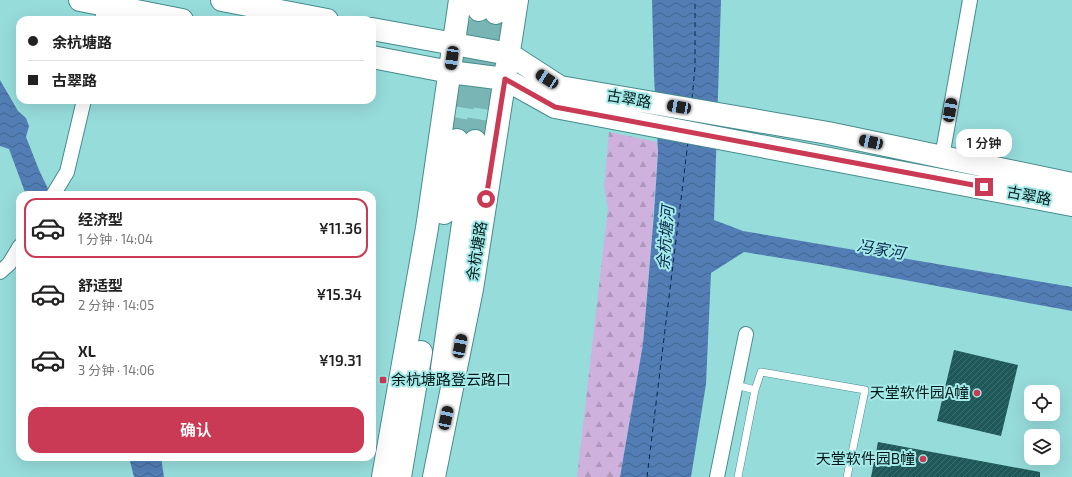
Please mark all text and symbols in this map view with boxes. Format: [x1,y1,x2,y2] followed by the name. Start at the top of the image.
[52,33,112,51] text: 余杭塘路
[444,45,460,71] car
[534,67,560,91] car
[52,71,97,89] text: 古翠路
[605,85,653,111] street label: 古翠路
[942,97,958,123] car
[666,99,692,115] car
[956,129,1012,157] callout: 1 分钟
[858,134,884,150] car
[967,135,1001,151] text: 1 分钟
[975,178,993,196] route end
[1005,182,1053,208] street label: 古翠路
[477,190,495,208] route start
[652,202,677,271] water label: 余杭塘河
[30,210,66,246] icon: car
[78,210,123,228] text: 经济型
[319,219,362,237] text: ¥11.36
[462,220,490,282] street label: 余杭塘路
[78,231,153,247] text: 1 分钟 · 14:04
[856,235,909,263] water label: 冯家河
[30,276,66,312] icon: car
[78,276,123,294] text: 舒适型
[316,285,362,303] text: ¥15.34
[78,297,154,313] text: 2 分钟 · 14:05
[452,333,468,359] car
[30,342,66,378] icon: car
[78,342,96,360] text: XL
[319,351,362,369] text: ¥19.31
[78,362,155,378] text: 3 分钟 · 14:06
[391,370,511,388] place label: 余杭塘路登云路口
[378,375,388,385] marker: 余杭塘路登云路口
[870,383,969,401] place label: 天堂软件园A幢
[1024,385,1060,465] map controls
[1024,385,1060,421] button: locate
[972,388,982,398] marker: 天堂软件园A幢
[438,405,454,431] car
[28,407,364,453] button: 确认
[1024,429,1060,465] button: layers
[816,449,915,467] place label: 天堂软件园B幢
[918,454,928,464] marker: 天堂软件园B幢

